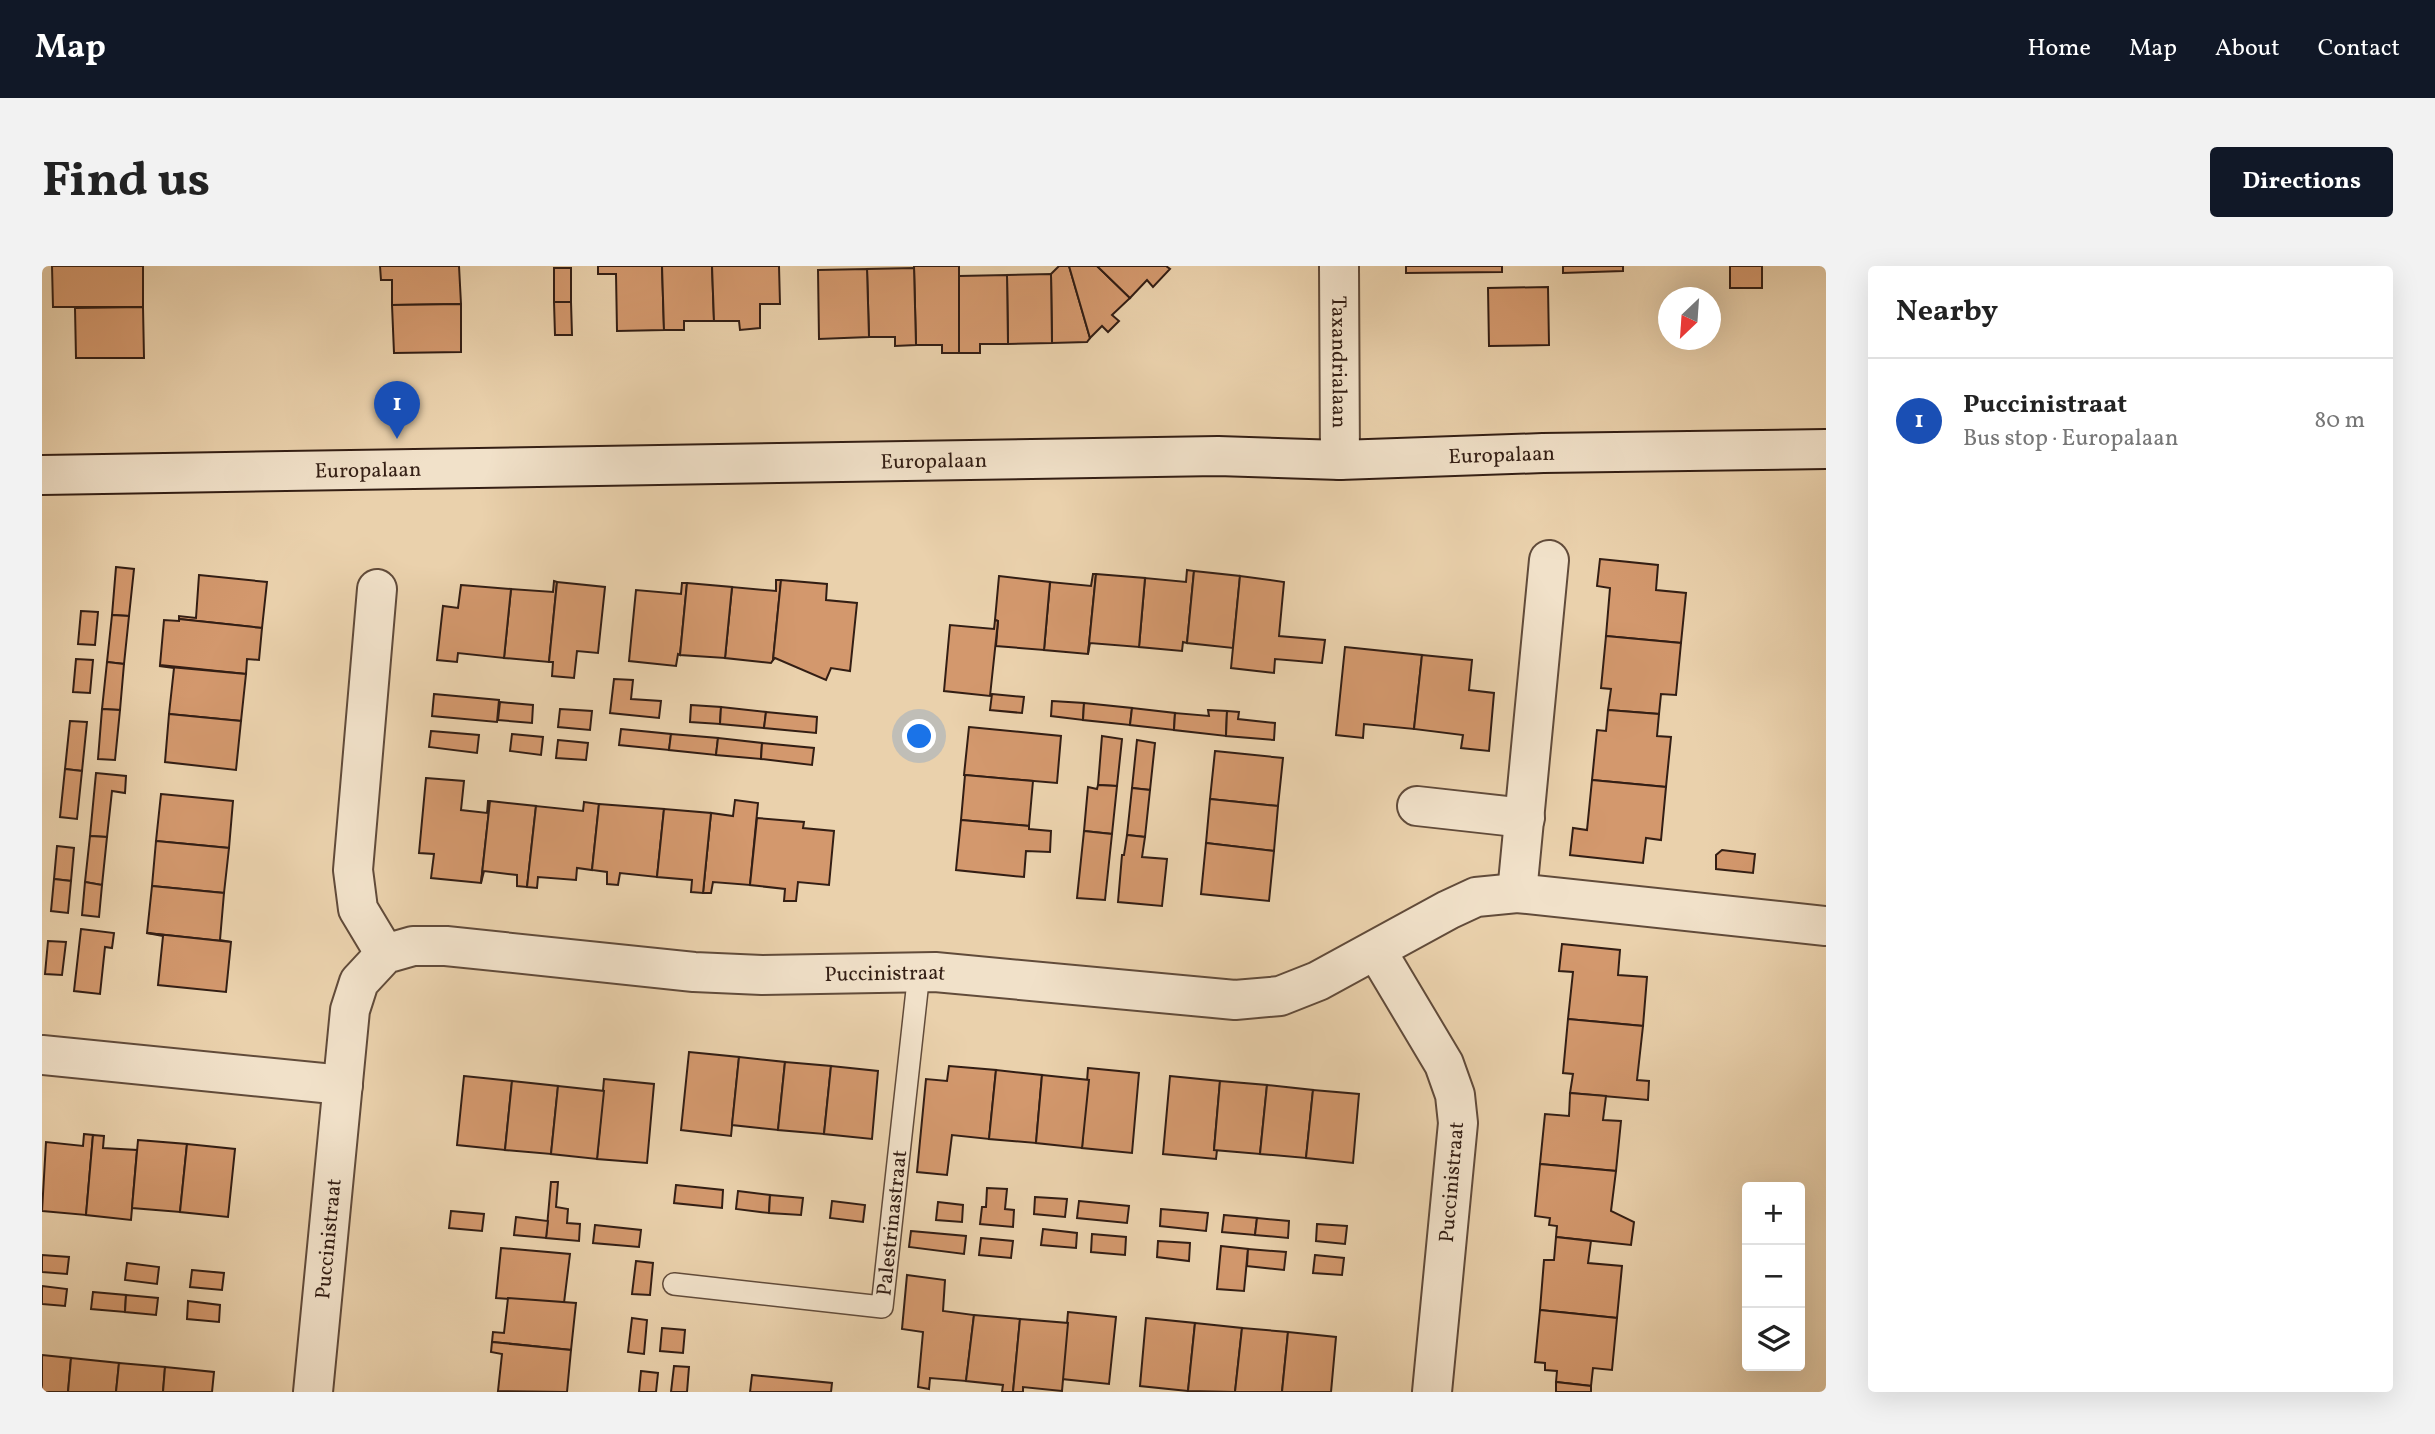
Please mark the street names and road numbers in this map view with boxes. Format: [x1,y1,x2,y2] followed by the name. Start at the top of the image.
[1323,296,1353,428] street label: Taxandrialaan
[1448,440,1555,472] street label: Europalaan
[880,447,988,477] street label: Europalaan
[314,456,422,487] street label: Europalaan
[824,959,947,990] street label: Puccinistraat
[1433,1121,1472,1244] street label: Puccinistraat
[870,1148,915,1297] street label: Palestrinastraat
[309,1177,350,1301] street label: Puccinistraat

